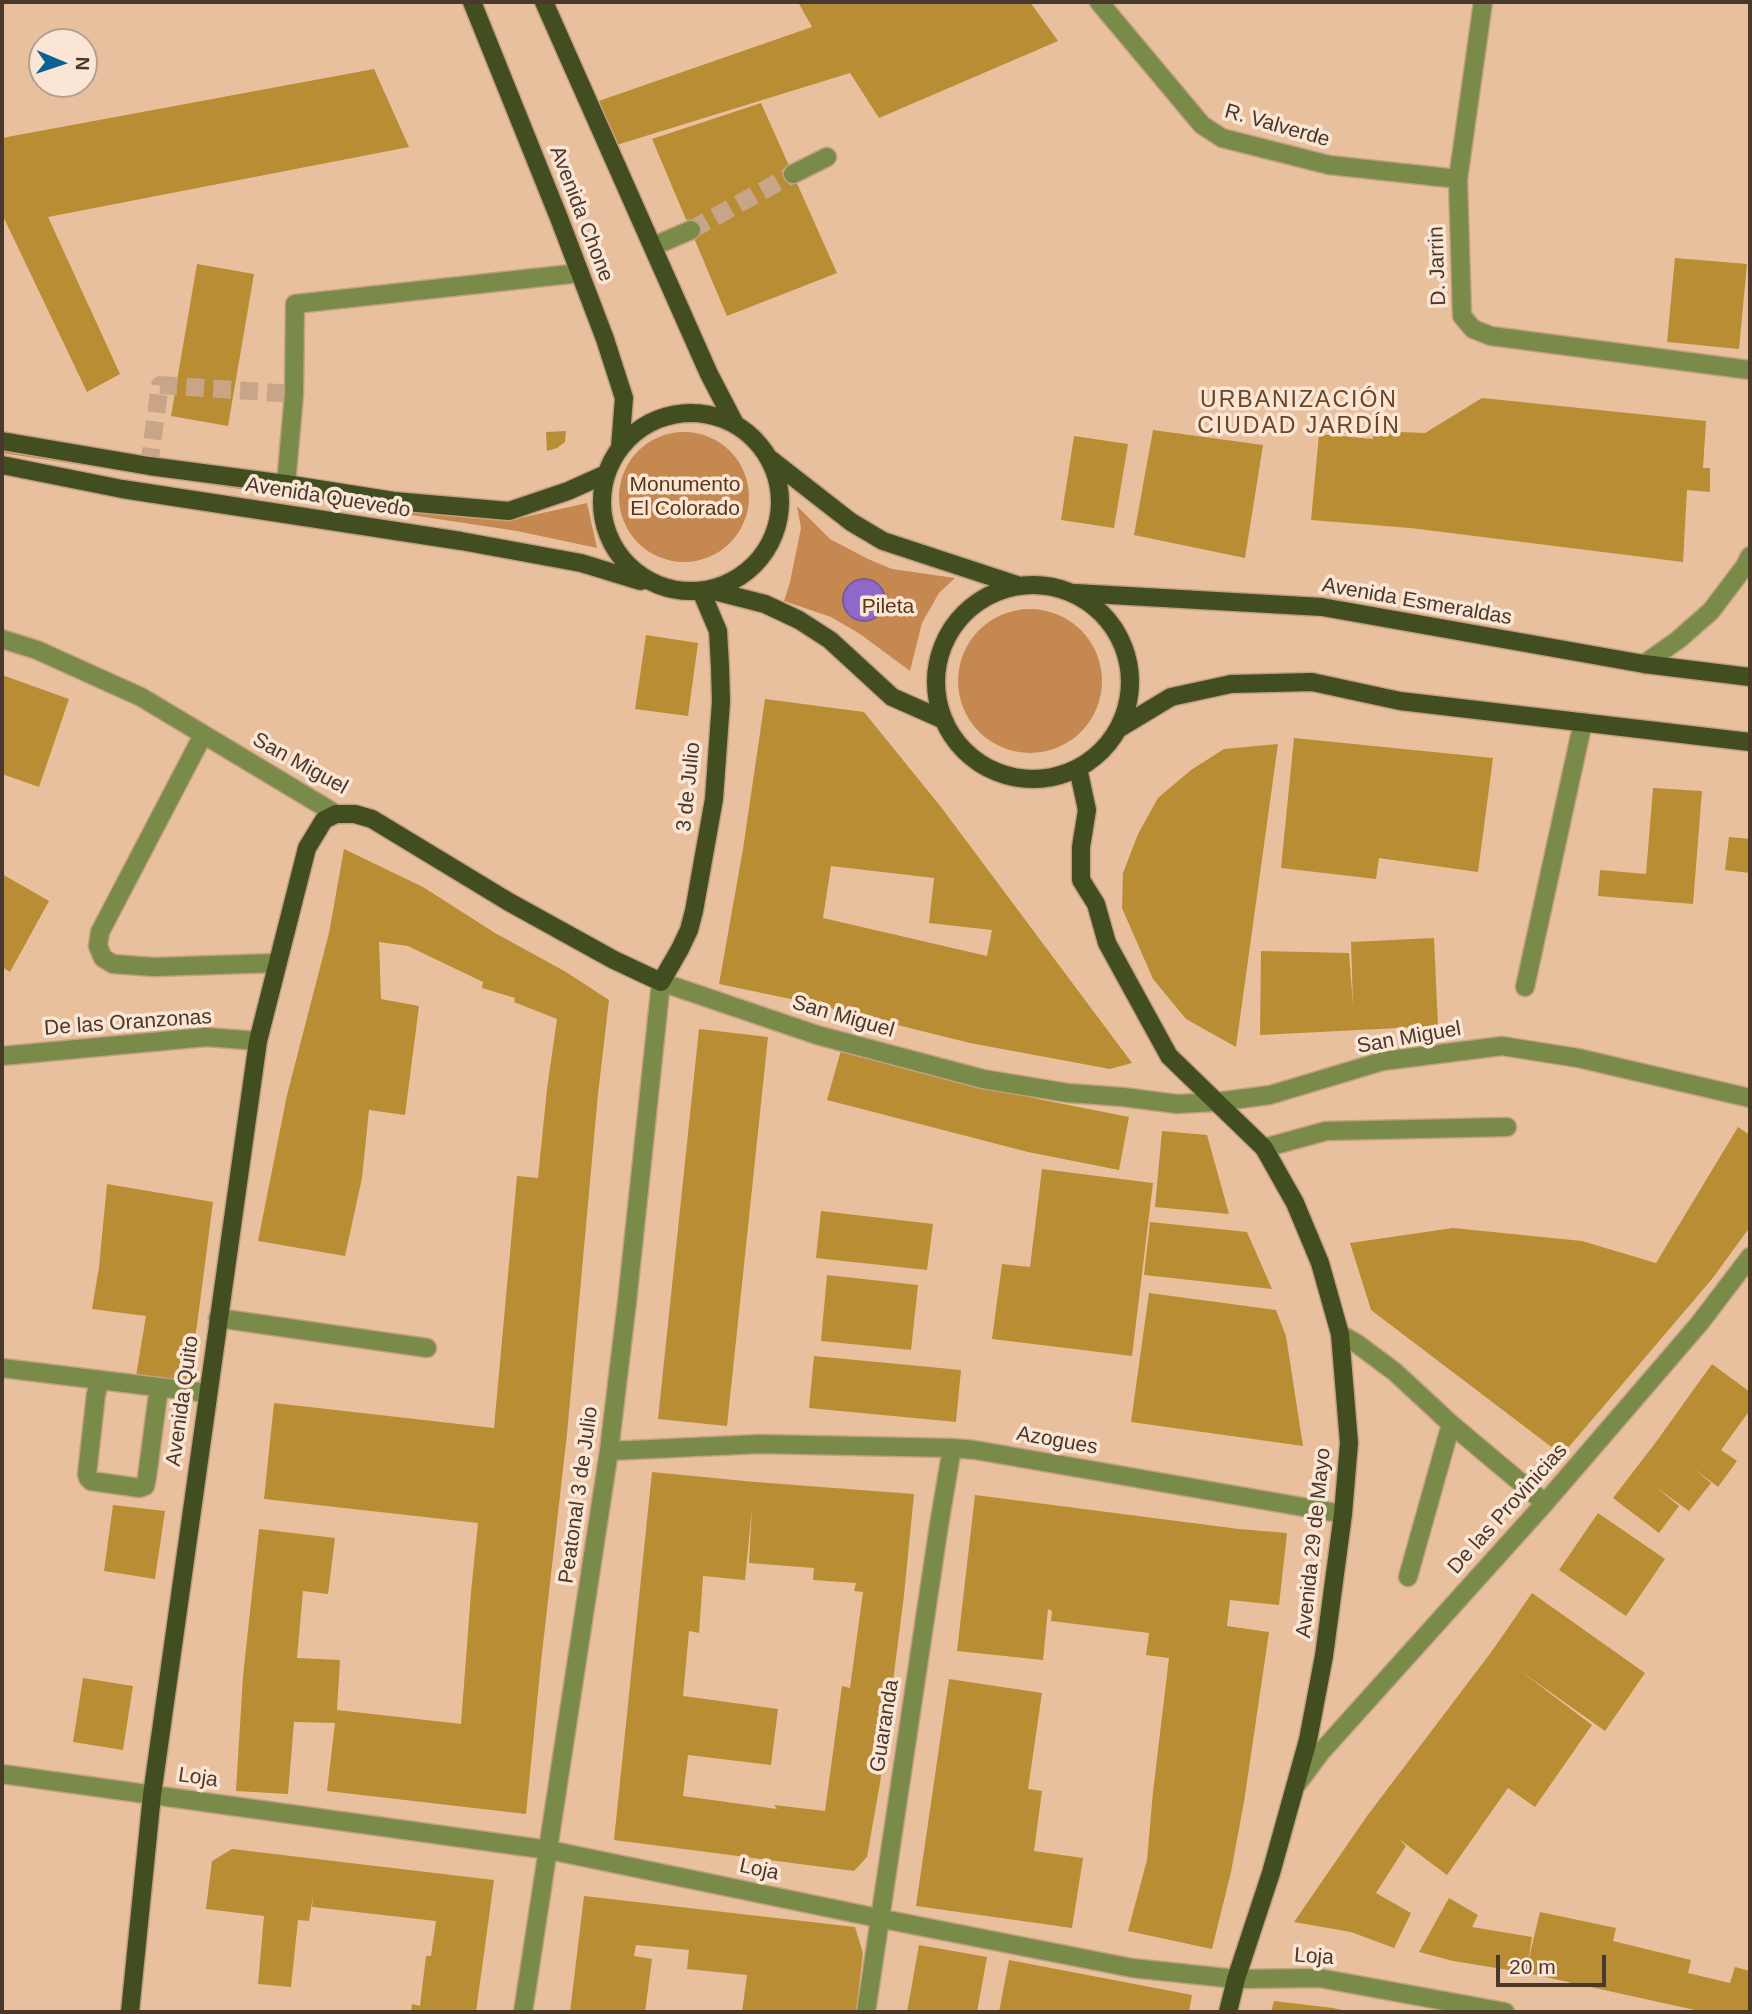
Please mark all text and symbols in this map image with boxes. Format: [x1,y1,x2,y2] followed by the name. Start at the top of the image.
[28,28,98,98] north arrow
[72,56,93,71] text: N
[1222,99,1332,153] street label: R. Valverde
[544,143,618,285] street label: Avenida Chone
[1424,226,1452,306] street label: D. Jarrin
[1199,387,1399,441] district label: URBANIZACIÓN CIUDAD JARDÍN
[630,472,740,522] park label: Monumento El Colorado
[244,473,412,523] street label: Avenida Quevedo
[1320,573,1514,631] street label: Avenida Esmeraldas
[862,594,914,620] park label: Pileta
[248,728,352,800] street label: San Miguel
[672,741,706,833] street label: 3 de Julio
[789,990,897,1044] street label: San Miguel
[43,1005,213,1041] street label: De las Oranzonas
[1355,1016,1463,1060] street label: San Miguel
[161,1334,205,1468] street label: Avenida Quito
[554,1405,604,1585] street label: Peatonal 3 de Julio
[1015,1421,1099,1461] street label: Azogues
[1443,1439,1573,1579] street label: De las Provinicias
[1291,1447,1337,1639] street label: Avenida 29 de Mayo
[865,1678,905,1774] street label: Guaranda
[177,1763,219,1793] street label: Loja
[737,1854,781,1886] street label: Loja
[1500,1940,1610,1984] scale bar
[1293,1943,1335,1971] street label: Loja
[1509,1955,1556,1978] text: 20 m

